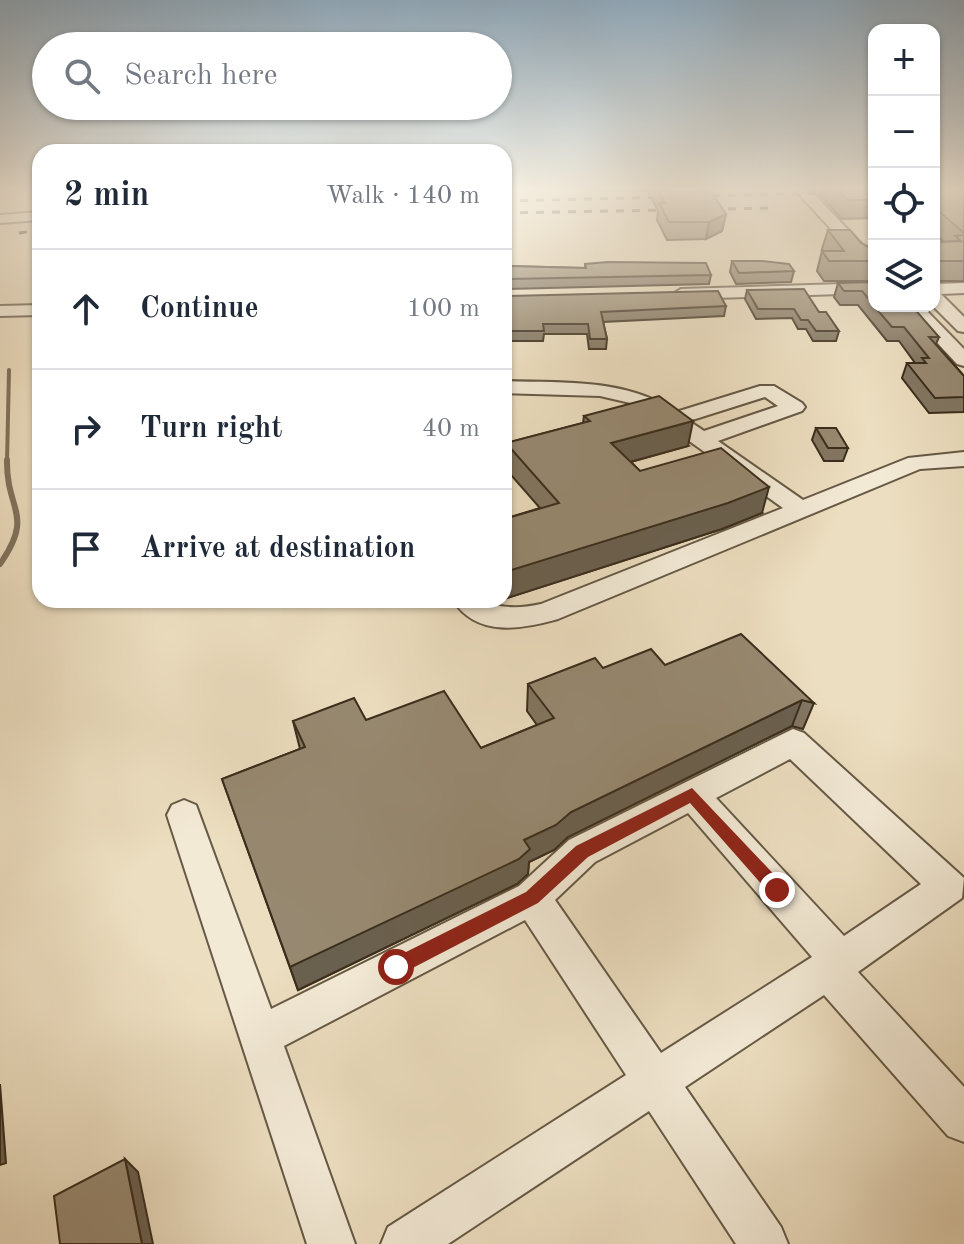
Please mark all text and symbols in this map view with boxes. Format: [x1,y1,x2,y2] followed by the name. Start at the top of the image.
[868,24,940,312] map controls
[868,24,940,96] button: +
[32,32,512,120] search box
[60,54,104,98] icon: search
[124,61,278,91] text: Search here
[868,96,940,168] button: −
[868,168,940,240] button: locate
[64,179,149,213] text: 2 min
[326,183,480,209] text: Walk · 140 m
[868,240,940,312] button: layers
[64,287,108,331] icon: ahead
[140,294,259,324] text: Continue
[407,296,480,322] text: 100 m
[64,407,108,451] icon: right
[140,414,282,444] text: Turn right
[422,416,480,442] text: 40 m
[64,527,108,571] icon: arrive
[140,534,415,564] text: Arrive at destination
[759,872,795,908] route end
[378,949,414,985] route start

